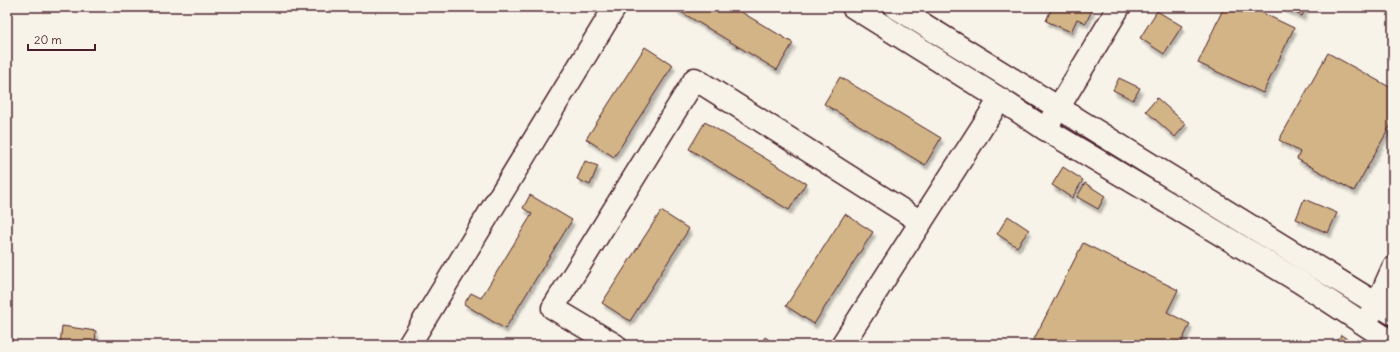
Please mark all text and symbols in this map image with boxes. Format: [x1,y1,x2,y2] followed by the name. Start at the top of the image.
[28,26,95,52] scale bar
[34,32,62,47] text: 20 m

